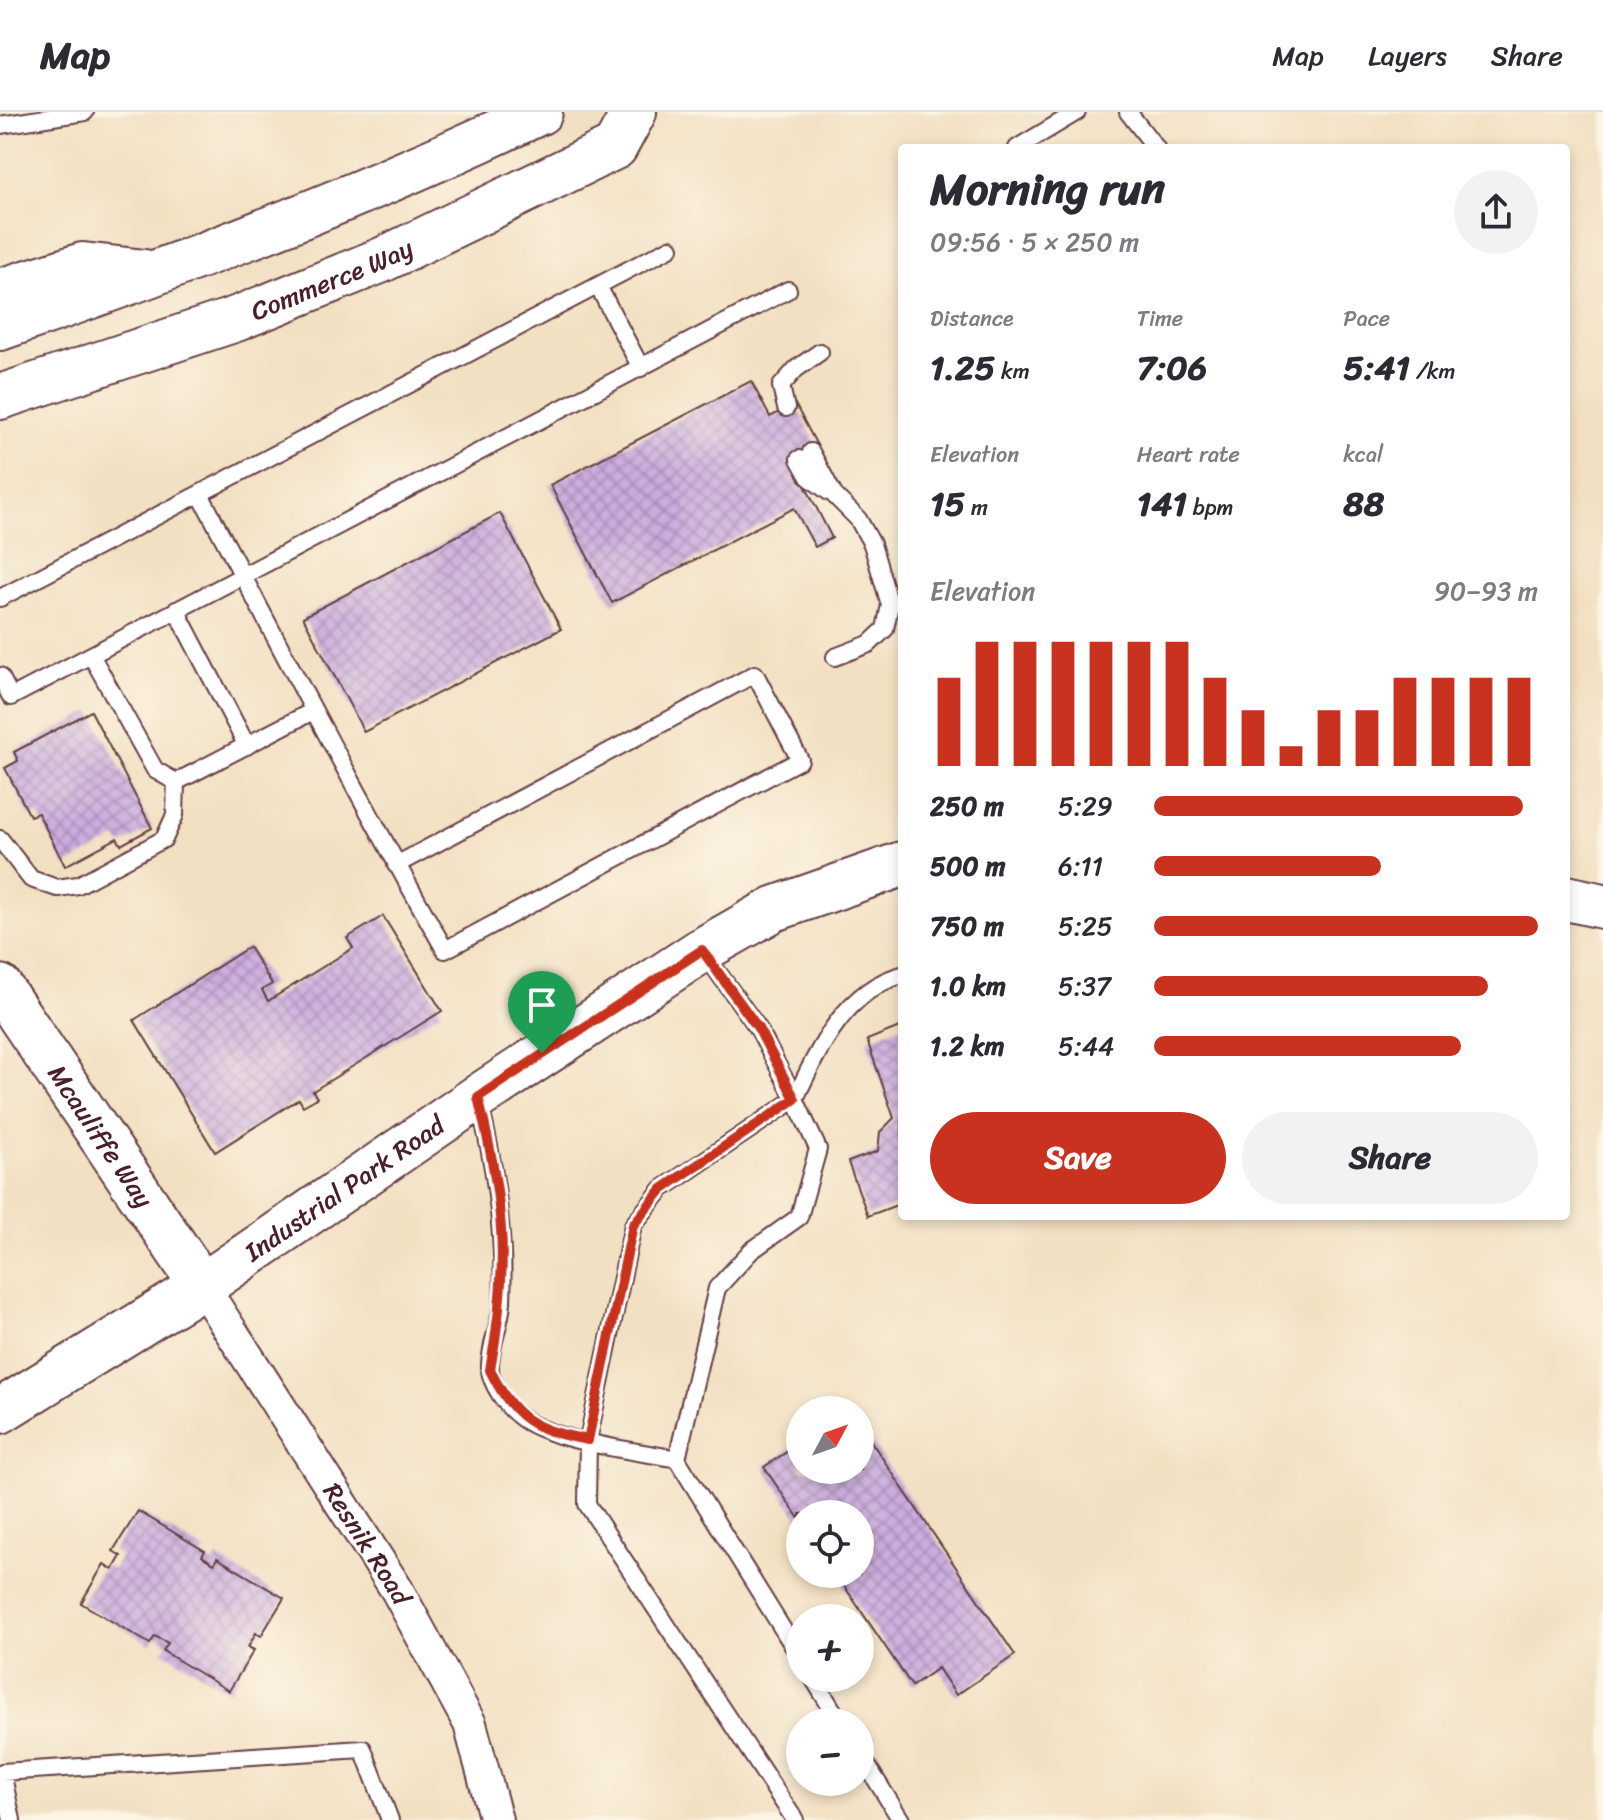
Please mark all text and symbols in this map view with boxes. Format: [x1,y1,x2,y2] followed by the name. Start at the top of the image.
[40,22,110,89] text: Map
[1272,31,1324,80] text: Map
[1368,31,1447,80] text: Layers
[1491,31,1563,80] text: Share
[930,150,1165,228] text: Morning run
[1454,170,1538,254] button: share
[930,219,1139,265] text: 09:56 · 5 × 250 m
[243,225,421,334] street label: Commerce Way
[930,299,1014,338] text: Distance
[1137,299,1183,338] text: Time
[1343,299,1390,338] text: Pace
[930,338,995,398] text: 1.25
[1137,338,1207,398] text: 7:06
[1343,338,1410,398] text: 5:41
[995,352,1030,391] text: km
[1410,352,1455,391] text: /km
[930,435,1019,474] text: Elevation
[1137,435,1240,474] text: Heart rate
[1343,435,1383,474] text: kcal
[930,474,965,534] text: 15
[1137,474,1187,534] text: 141
[1343,474,1384,534] text: 88
[965,488,988,527] text: m
[1187,488,1233,527] text: bpm
[930,568,1035,614] text: Elevation
[1434,568,1538,614] text: 90–93 m
[930,783,1004,829] text: 250 m
[1058,783,1113,829] text: 5:29
[930,843,1005,889] text: 500 m
[1058,843,1103,889] text: 6:11
[930,903,1004,949] text: 750 m
[1058,903,1113,949] text: 5:25
[930,963,1006,1009] text: 1.0 km
[1058,963,1111,1009] text: 5:37
[508,971,576,1053] pin
[520,983,564,1027] icon: arrive
[930,1023,1005,1069] text: 1.2 km
[1058,1023,1114,1069] text: 5:44
[35,1055,166,1218] street label: Mcauliffe Way
[234,1102,456,1274] street label: Industrial Park Road
[930,1112,1226,1204] button: Save
[1242,1112,1538,1204] button: Share
[786,1396,874,1484] north arrow
[786,1396,874,1796] map controls
[311,1473,425,1615] street label: Resnik Road
[786,1500,874,1588] button: locate
[786,1604,874,1692] button: +
[786,1708,874,1796] button: −

